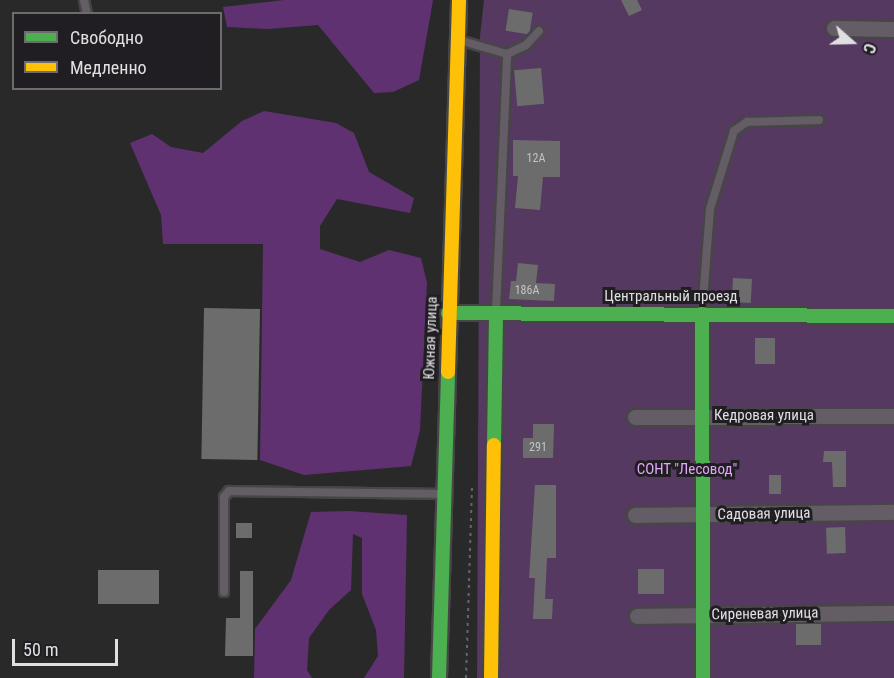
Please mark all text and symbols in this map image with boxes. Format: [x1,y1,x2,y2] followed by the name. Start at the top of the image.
[12,12,222,90] legend
[822,12,882,72] north arrow
[70,27,143,48] text: Свободно
[859,41,880,56] text: С
[70,57,147,78] text: Медленно
[527,152,545,166] house number: 12А
[515,284,539,298] house number: 186А
[604,288,738,306] street label: Центральный проезд
[421,296,441,380] street label: Южная улица
[714,407,814,425] street label: Кедровая улица
[529,441,547,455] house number: 291
[637,461,737,479] park label: СОНТ "Лесовод"
[717,504,811,524] street label: Садовая улица
[711,604,819,624] street label: Сиреневая улица
[15,627,122,665] scale bar
[23,639,58,660] text: 50 m

